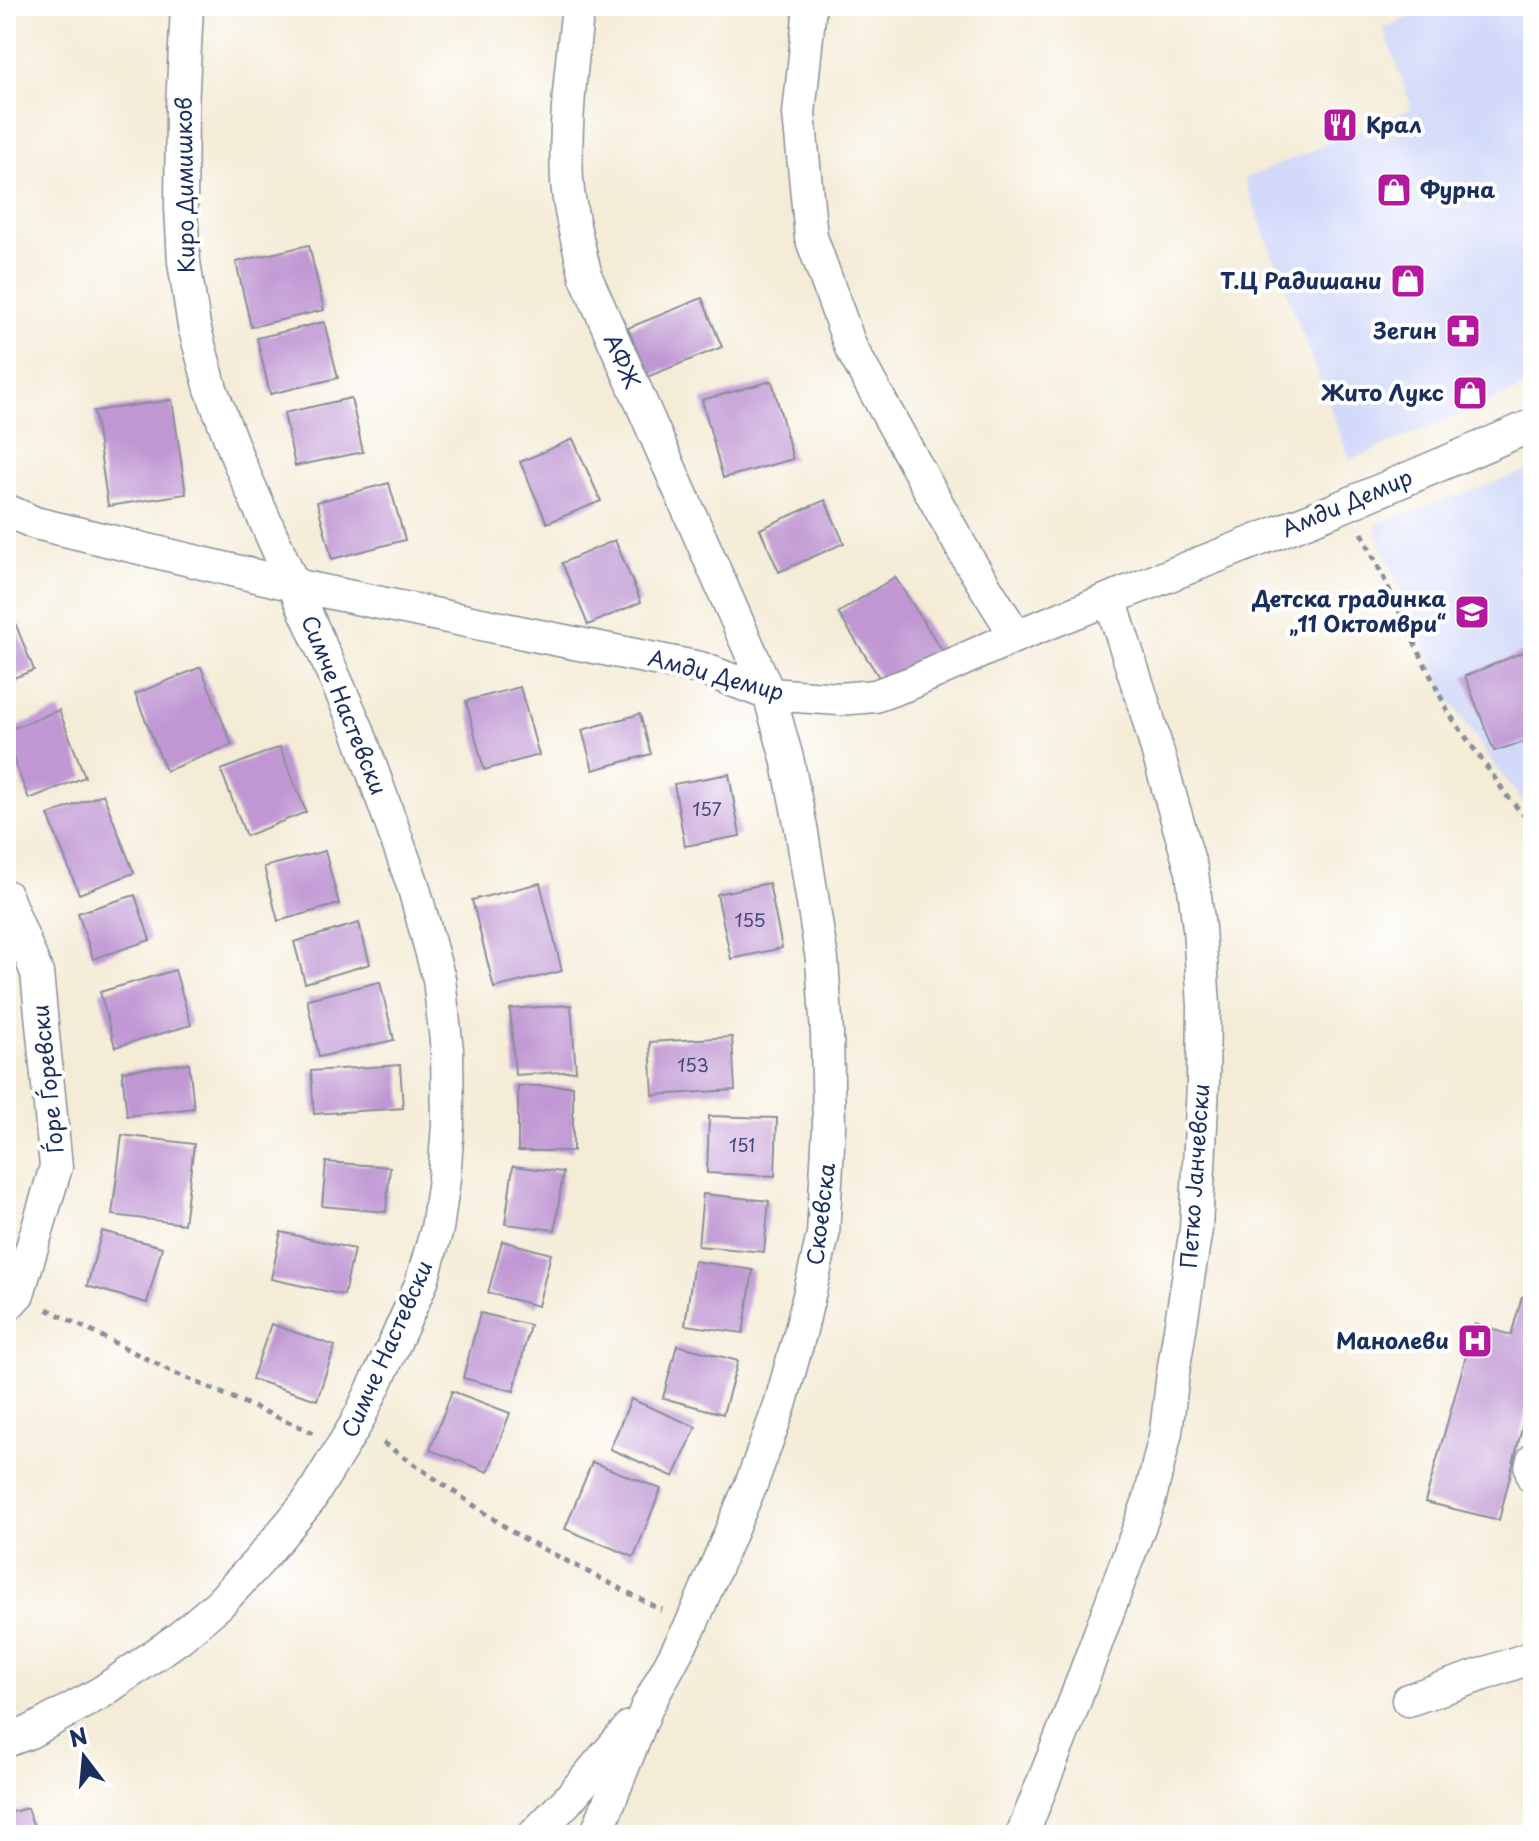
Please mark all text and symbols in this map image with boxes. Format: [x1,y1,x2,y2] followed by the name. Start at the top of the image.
[165,97,202,273] street label: Киро Димишков
[1321,106,1359,144] restaurant icon: Крал
[1366,107,1422,140] place label: Крал
[1375,171,1413,209] shop icon: Фурна
[1420,172,1495,205] place label: Фурна
[1389,262,1427,300] shop icon: Т.Ц Радишани
[1220,263,1382,296] place label: Т.Ц Радишани
[1444,312,1482,350] pharmacy icon: Зегин
[1372,313,1437,346] place label: Зегин
[597,328,650,393] street label: АФЖ
[1451,374,1489,412] shop icon: Жито Лукс
[1321,375,1444,408] place label: Жито Лукс
[1276,459,1417,544] street label: Амди Демир
[1251,581,1446,639] place label: Детска градинка „11 Октомври“
[1453,593,1491,631] school or university icon: Детска градинка „11 Октомври“
[294,610,396,799] street label: Симче Настевски
[645,640,788,708] street label: Амди Демир
[692,795,722,822] house number: 157
[734,906,766,933] house number: 155
[22,1003,71,1155] street label: Ѓоре Ѓоревски
[677,1051,709,1078] house number: 153
[1171,1082,1216,1269] street label: Петко Јанчевски
[729,1131,755,1158] house number: 151
[797,1161,842,1267] street label: Скоевска
[332,1255,440,1442] street label: Симче Настевски
[1456,1322,1494,1360] hospital icon: Манолеви
[1336,1323,1449,1356] place label: Манолеви
[44,1717,124,1797] north arrow
[65,1718,91,1755] text: N

